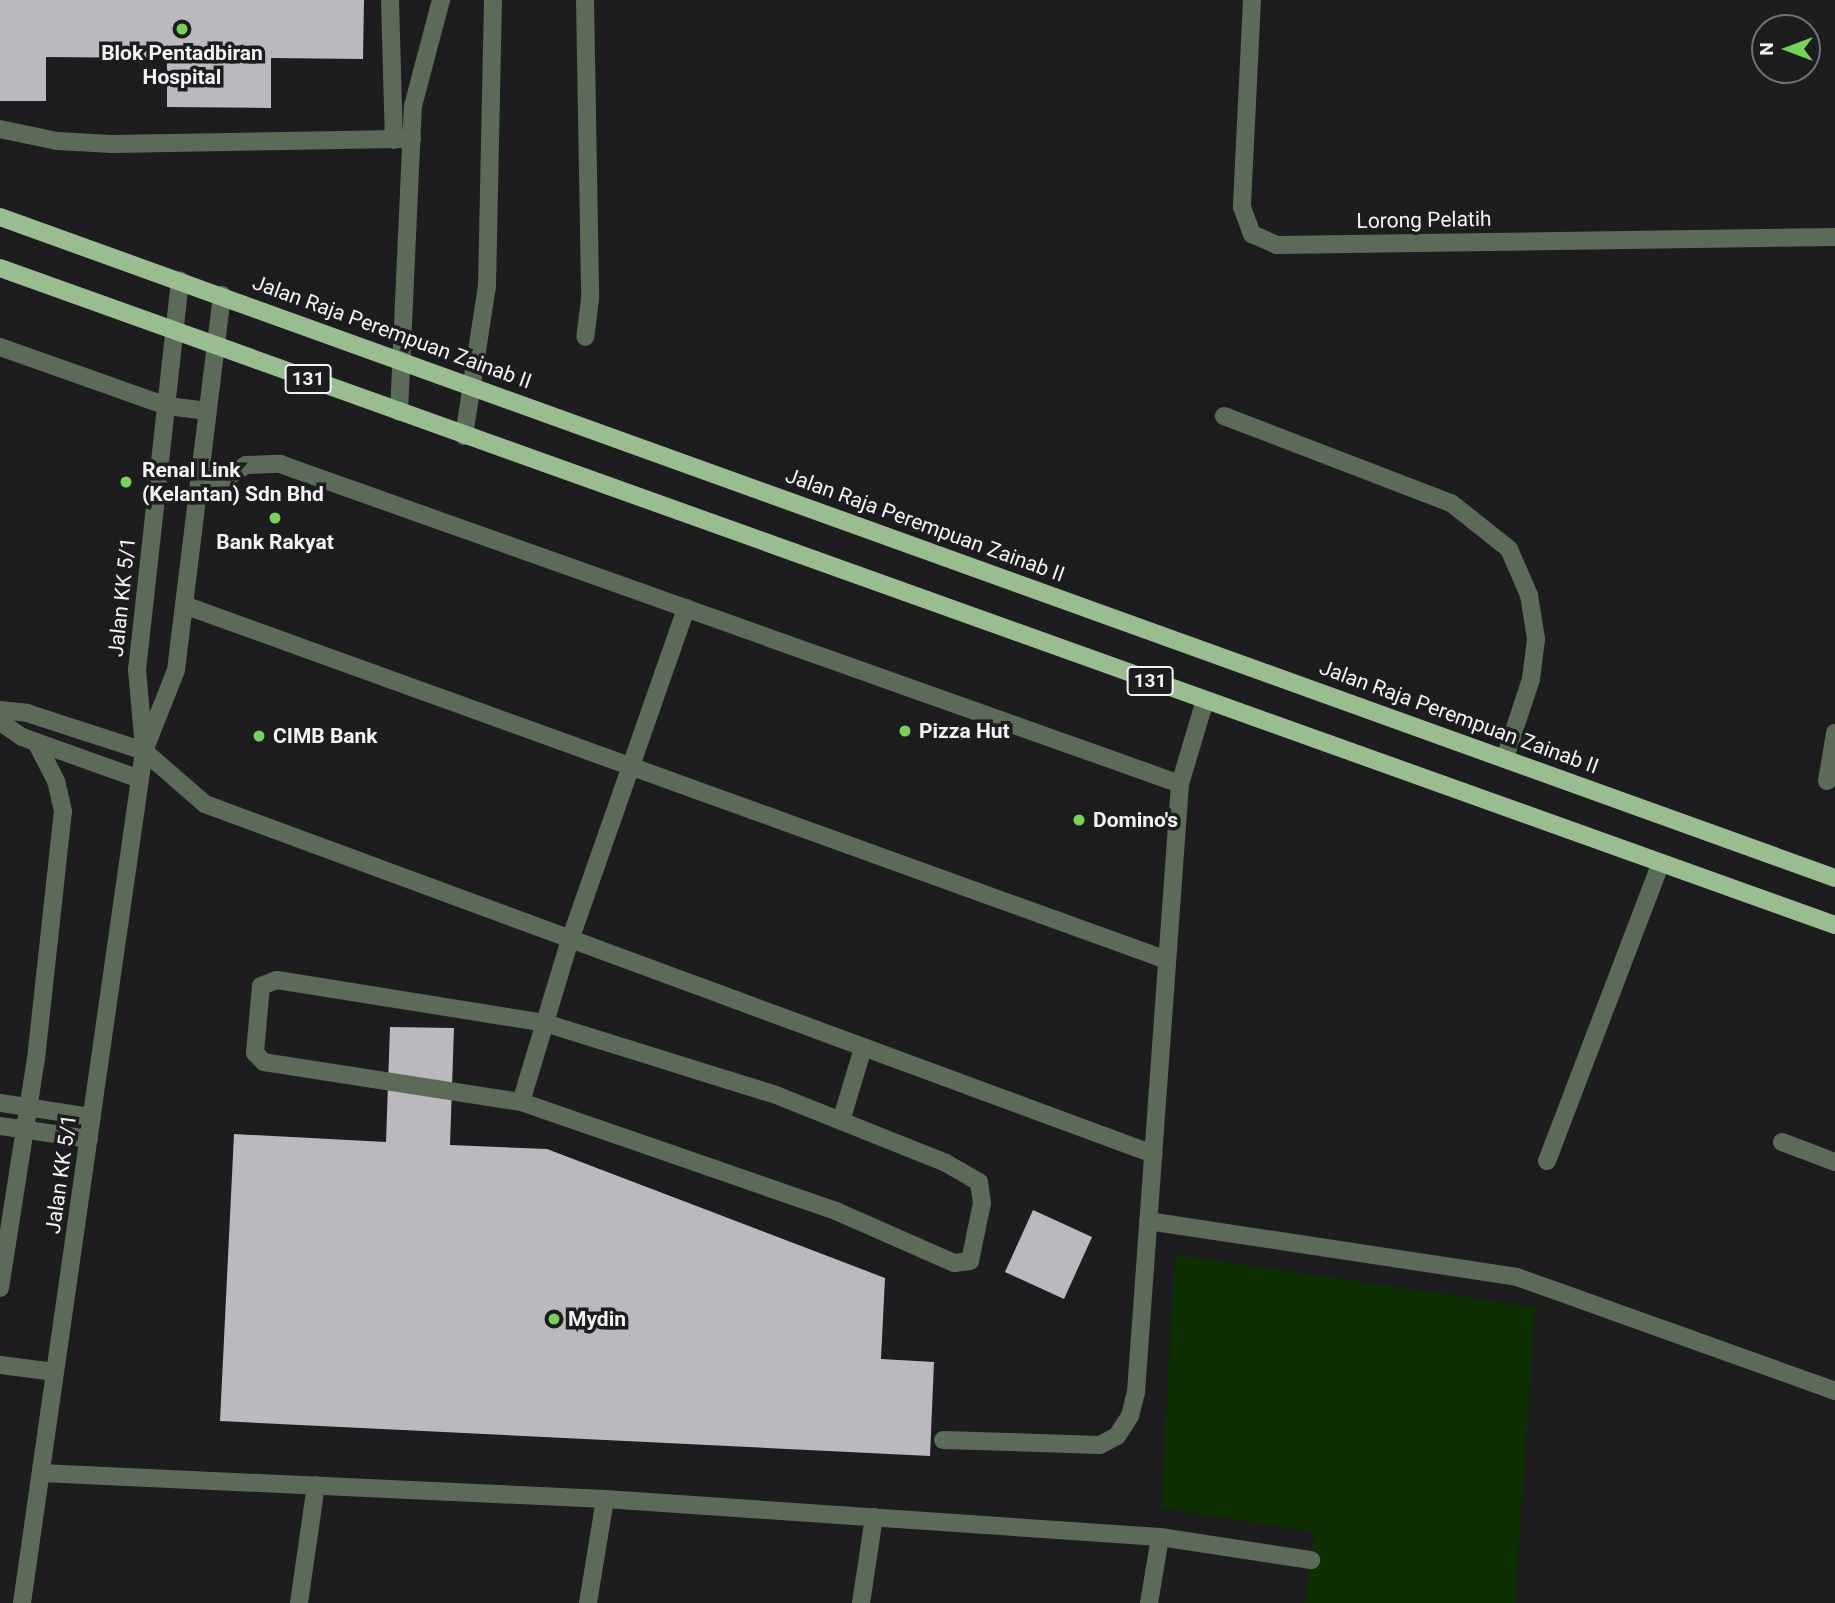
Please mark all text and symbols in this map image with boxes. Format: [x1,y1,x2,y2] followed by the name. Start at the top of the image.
[1751,14,1821,84] north arrow
[174,21,190,37] marker: Blok Pentadbiran Hospital
[101,40,263,90] place label: Blok Pentadbiran Hospital
[1755,42,1778,56] text: N
[1356,206,1492,234] street label: Lorong Pelatih
[249,270,535,394] street label: Jalan Raja Perempuan Zainab II
[284,364,332,394] road number: 131
[142,457,324,507] place label: Renal Link (Kelantan) Sdn Bhd
[782,463,1068,587] street label: Jalan Raja Perempuan Zainab II
[116,472,136,492] marker: Renal Link (Kelantan) Sdn Bhd
[267,510,283,526] marker: Bank Rakyat
[216,529,334,555] place label: Bank Rakyat
[103,536,141,658] street label: Jalan KK 5/1
[1316,655,1602,779] street label: Jalan Raja Perempuan Zainab II
[1126,666,1174,696] road number: 131
[919,718,1010,744] place label: Pizza Hut
[273,723,378,749] place label: CIMB Bank
[897,723,913,739] marker: Pizza Hut
[251,728,267,744] marker: CIMB Bank
[1093,807,1178,833] place label: Domino's
[1071,812,1087,828] marker: Domino's
[40,1113,82,1235] street label: Jalan KK 5/1
[568,1306,626,1332] place label: Mydin
[546,1311,562,1327] marker: Mydin

